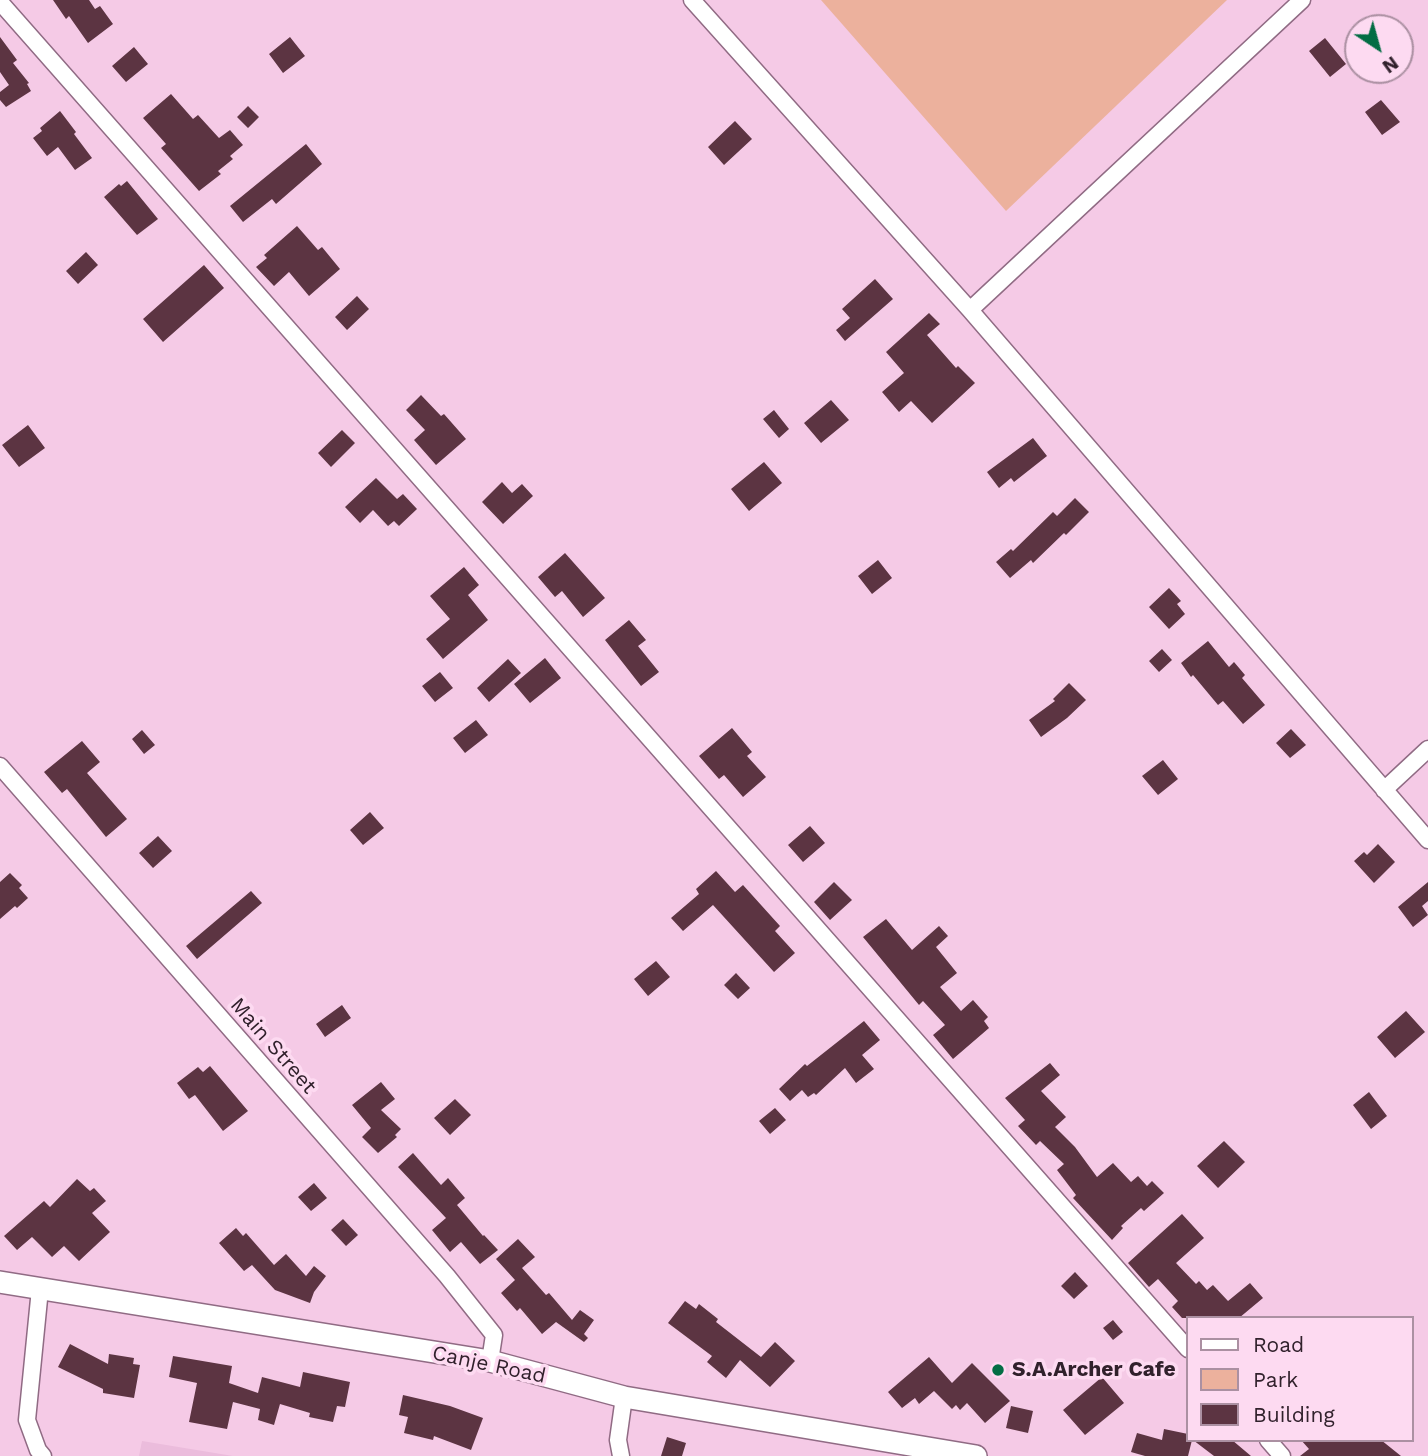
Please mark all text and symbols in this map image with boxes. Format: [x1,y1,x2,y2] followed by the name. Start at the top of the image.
[1344,14,1414,84] north arrow
[1378,51,1403,78] text: N
[225,993,321,1099] street label: Main Street
[1186,1316,1414,1442] legend
[1253,1332,1304,1357] text: Road
[430,1341,548,1389] street label: Canje Road
[1012,1357,1176,1383] place label: S.A.Archer Cafe
[990,1362,1006,1378] marker: S.A.Archer Cafe
[1253,1367,1298,1392] text: Park
[1253,1402,1335,1427] text: Building

